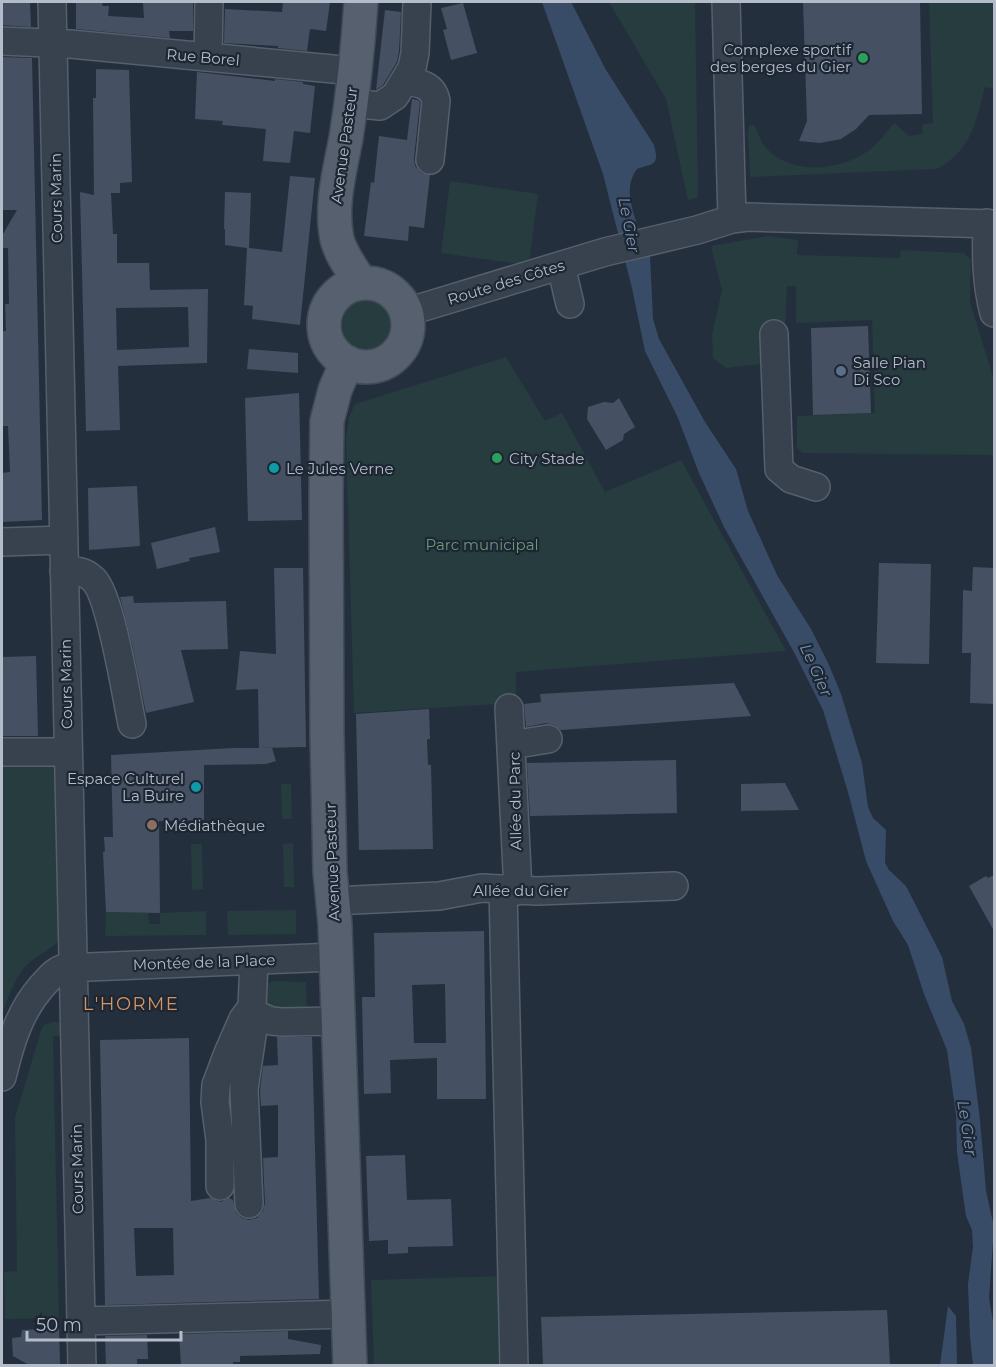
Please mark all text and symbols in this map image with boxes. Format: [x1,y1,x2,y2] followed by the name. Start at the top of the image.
[710,40,852,76] place label: Complexe sportif des berges du Gier
[166,44,240,70] street label: Rue Borel
[856,51,870,65] marker: Complexe sportif des berges du Gier
[326,85,362,205] street label: Avenue Pasteur
[46,153,66,243] street label: Cours Marin
[614,196,644,255] water label: Le Gier
[445,255,567,309] street label: Route des Côtes
[853,353,926,389] place label: Salle Pian Di Sco
[834,364,848,378] marker: Salle Pian Di Sco
[509,449,584,468] place label: City Stade
[490,451,504,465] marker: City Stade
[286,459,393,478] place label: Le Jules Verne
[267,461,281,475] marker: Le Jules Verne
[425,535,539,554] park label: Parc municipal
[56,639,76,729] street label: Cours Marin
[796,641,836,700] water label: Le Gier
[505,751,525,851] street label: Allée du Parc
[67,769,184,805] place label: Espace Culturel La Buire
[189,780,203,794] marker: Espace Culturel La Buire
[320,803,344,921] street label: Avenue Pasteur
[164,816,265,835] place label: Médiathèque
[145,818,159,832] marker: Médiathèque
[473,881,569,900] street label: Allée du Gier
[132,950,276,974] street label: Montée de la Place
[83,993,179,1015] district label: L'HORME
[953,1099,981,1158] water label: Le Gier
[67,1124,87,1214] street label: Cours Marin
[27,1304,182,1342] scale bar
[36,1314,82,1336] text: 50 m

